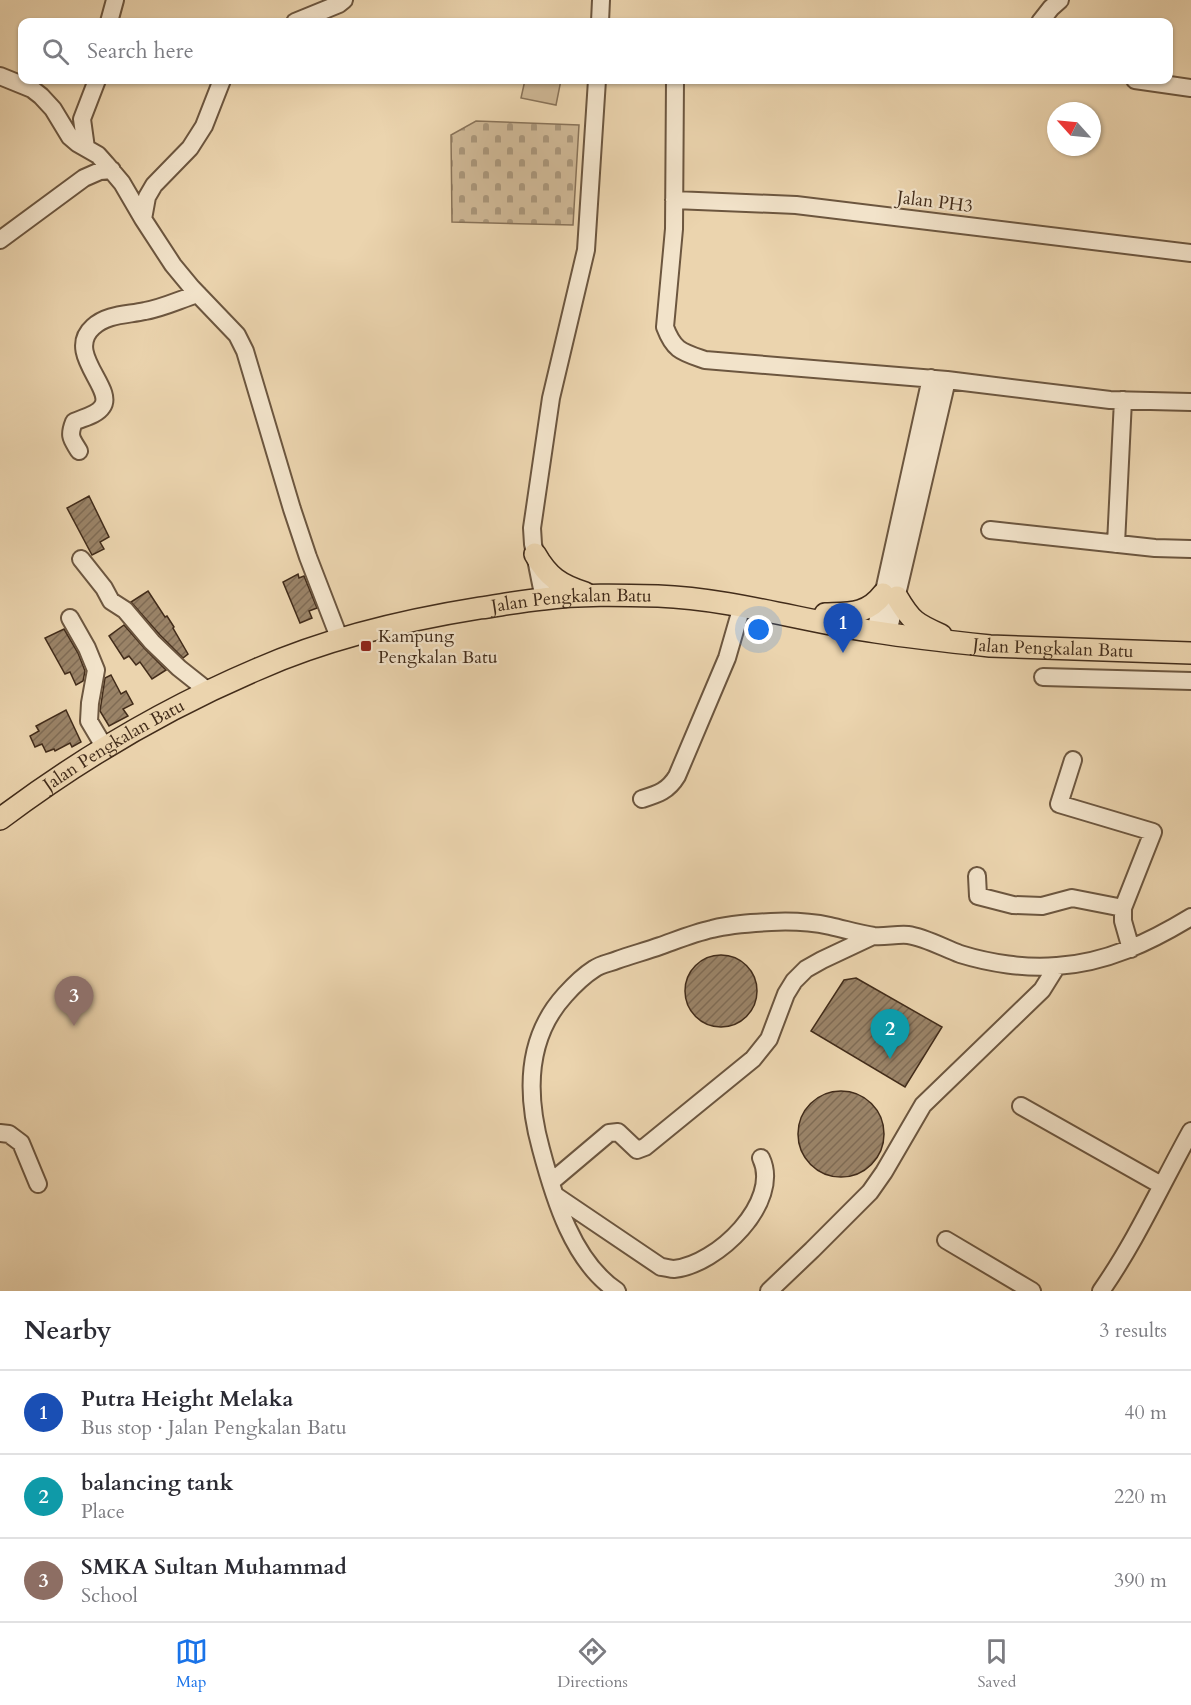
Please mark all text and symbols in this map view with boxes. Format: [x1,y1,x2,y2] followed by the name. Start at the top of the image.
[18,18,1173,84] search box
[39,35,72,68] icon: search
[87,36,194,66] text: Search here
[1047,102,1101,156] north arrow
[893,185,974,219] street label: Jalan PH3
[486,583,652,619] street label: Jalan Pengkalan Batu
[824,604,862,653] pin: 1
[744,615,773,644] your location
[378,624,498,670] place label: Kampung Pengkalan Batu
[968,631,1134,663] street label: Jalan Pengkalan Batu
[359,639,373,653] marker: Kampung Pengkalan Batu
[36,693,189,799] street label: Jalan Pengkalan Batu
[54,976,94,1026] pin: 3
[870,1010,910,1059] pin: 2
[24,1313,112,1348] text: Nearby
[1099,1317,1167,1344] text: 3 results
[81,1384,293,1414] text: Putra Height Melaka
[38,1399,49,1426] text: 1
[1124,1399,1167,1426] text: 40 m
[81,1414,347,1441] text: Bus stop · Jalan Pengkalan Batu
[81,1468,233,1498] text: balancing tank
[38,1483,49,1510] text: 2
[1114,1483,1167,1510] text: 220 m
[81,1498,125,1525] text: Place
[81,1552,347,1582] text: SMKA Sultan Muhammad
[38,1567,49,1594] text: 3
[1114,1567,1167,1594] text: 390 m
[81,1582,138,1609] text: School
[175,1635,208,1693] tab: Map
[557,1635,628,1693] tab: Directions
[977,1635,1016,1693] tab: Saved

